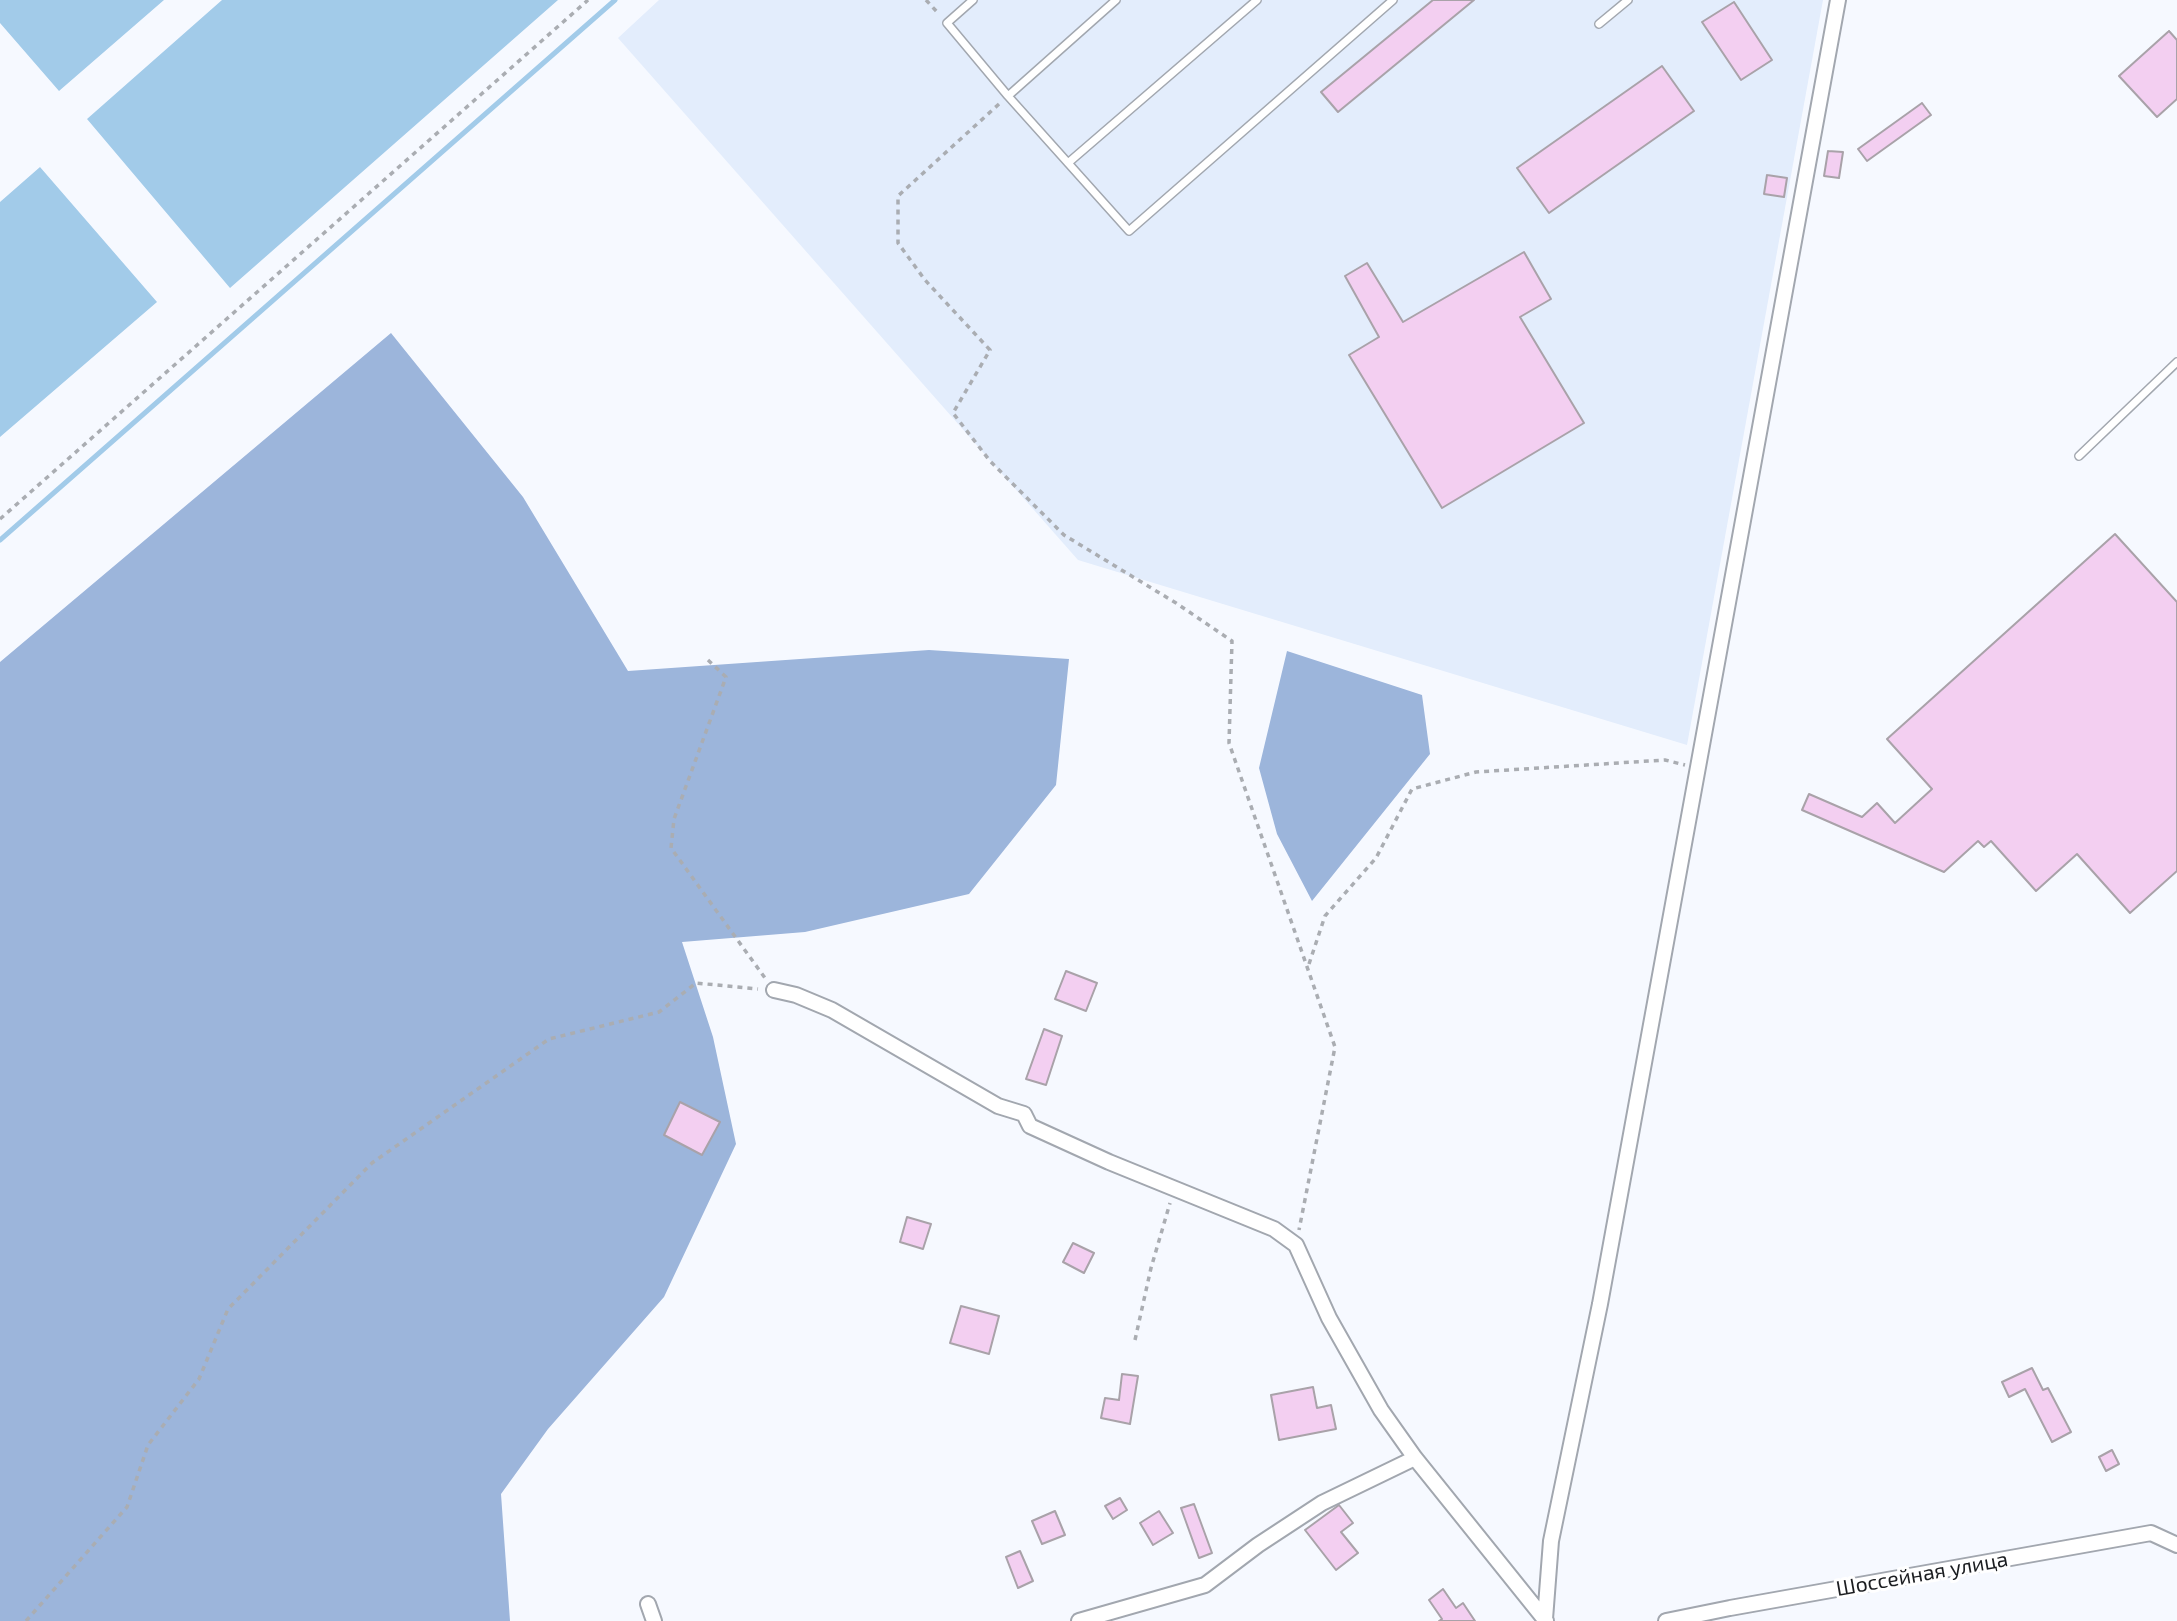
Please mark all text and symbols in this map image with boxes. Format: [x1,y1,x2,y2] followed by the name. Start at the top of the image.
[1834,1546,2010,1602] street label: Шоссейная улица

